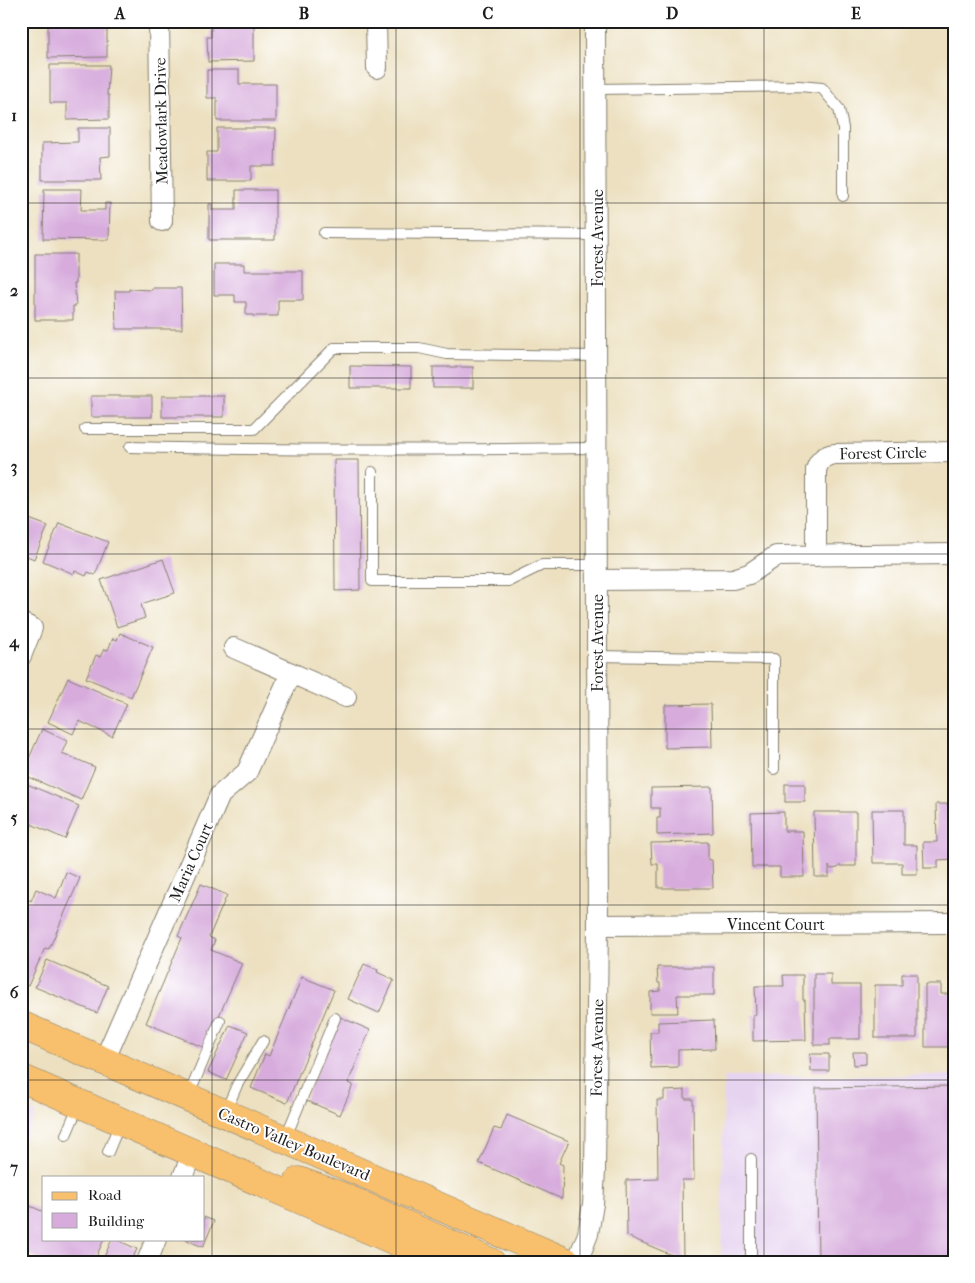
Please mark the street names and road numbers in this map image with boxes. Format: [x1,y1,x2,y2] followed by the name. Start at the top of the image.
[150,57,172,185] street label: Meadowlark Drive
[588,189,607,287] street label: Forest Avenue
[839,443,927,463] street label: Forest Circle
[588,594,607,692] street label: Forest Avenue
[165,819,217,905] street label: Maria Court
[726,915,825,934] street label: Vincent Court
[587,999,607,1097] street label: Forest Avenue
[215,1103,373,1185] street label: Castro Valley Boulevard

